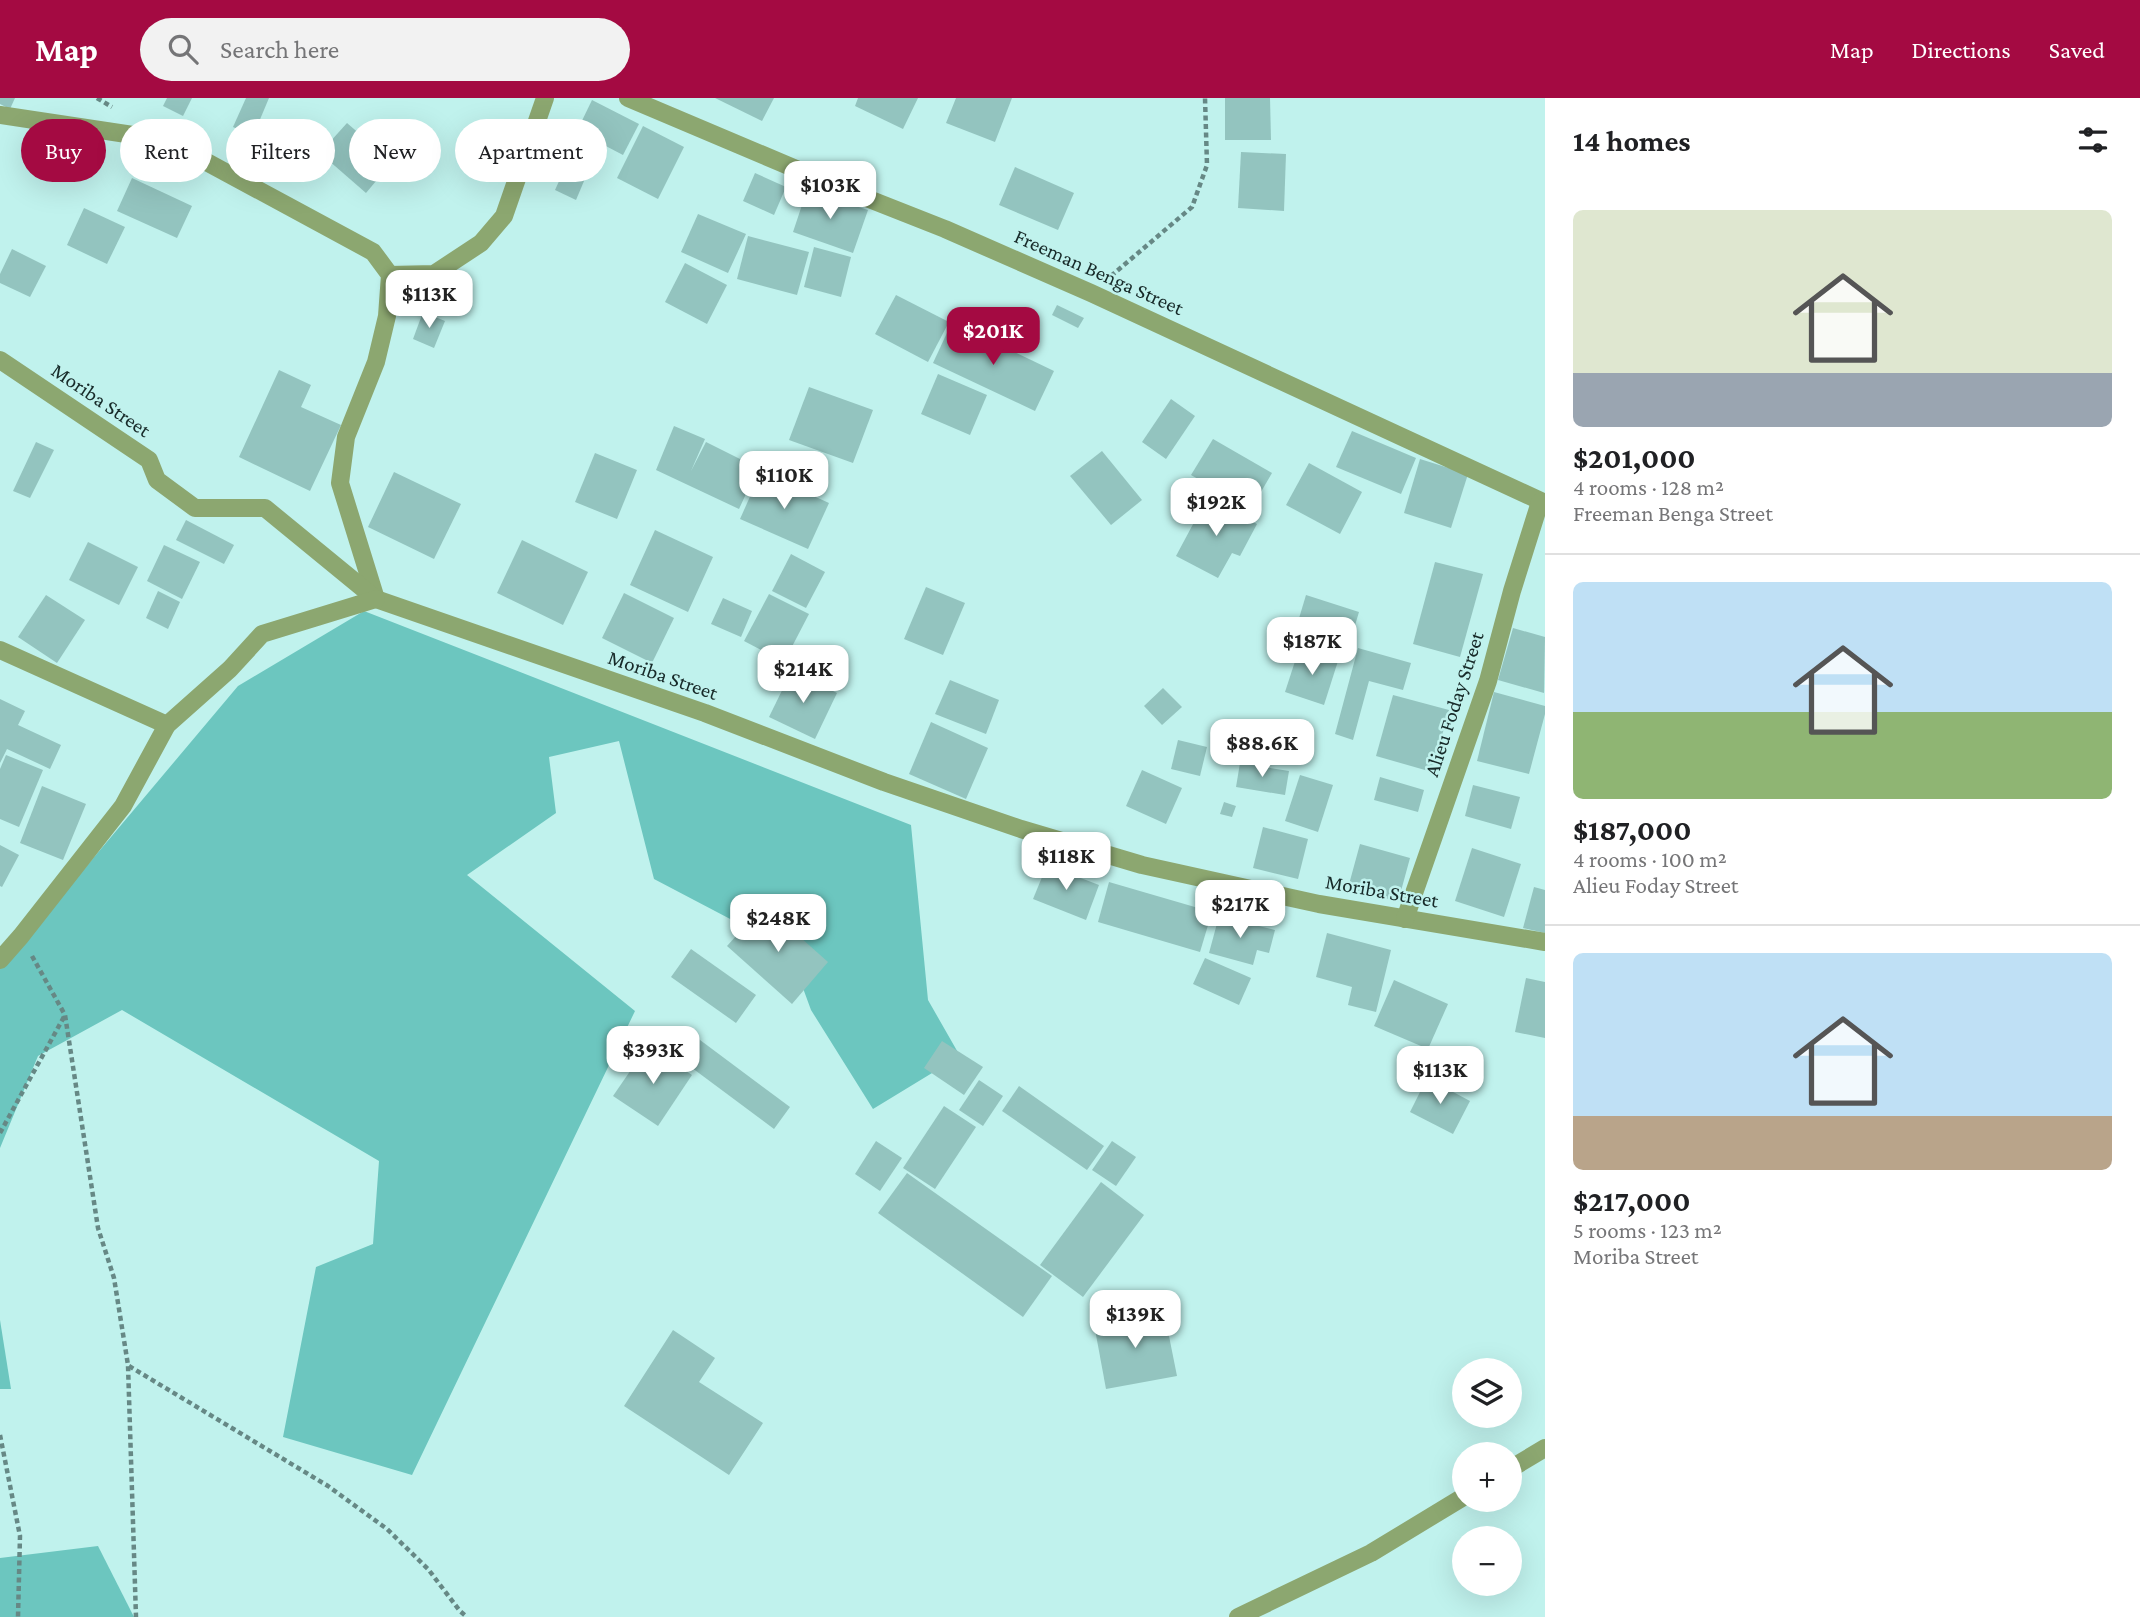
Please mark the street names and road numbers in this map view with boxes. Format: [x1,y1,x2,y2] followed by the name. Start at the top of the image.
[1011,224,1188,320] street label: Freeman Benga Street
[47,358,156,443] street label: Moriba Street
[1419,627,1489,780] street label: Alieu Foday Street
[605,645,722,705] street label: Moriba Street
[1324,869,1441,913] street label: Moriba Street

